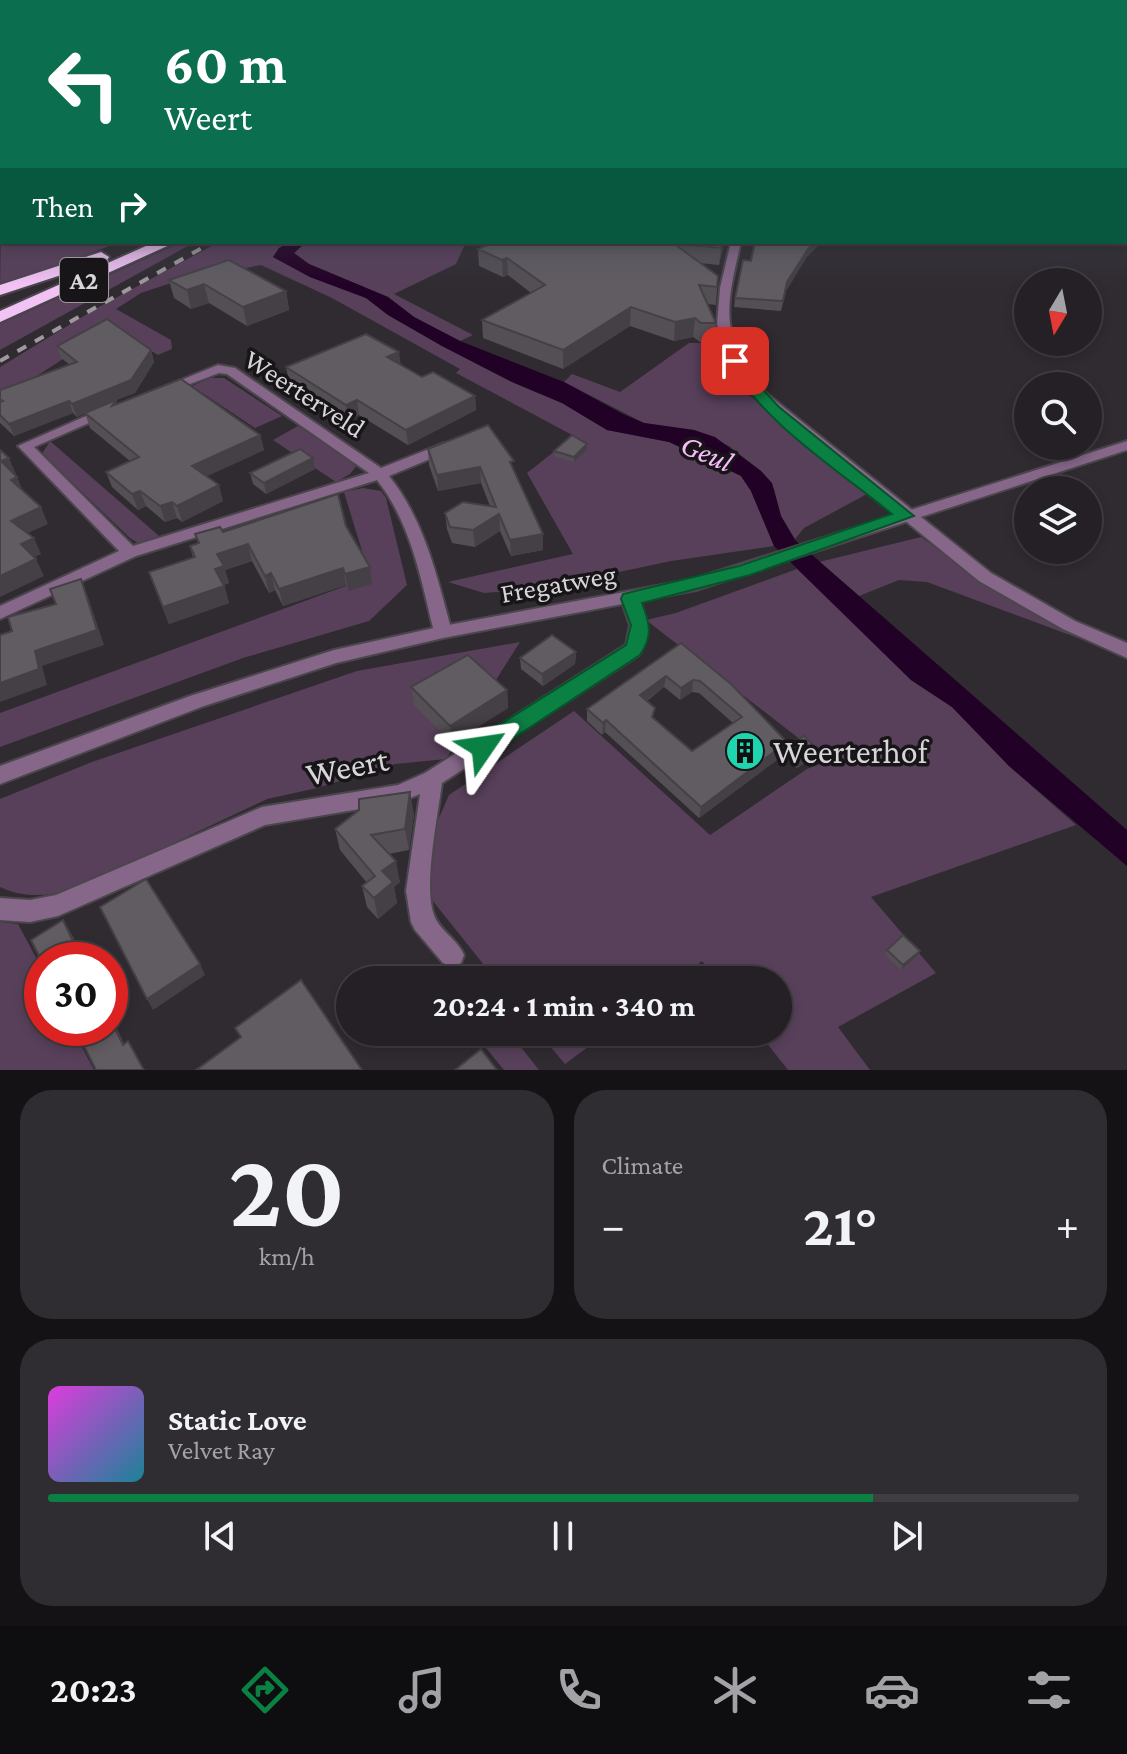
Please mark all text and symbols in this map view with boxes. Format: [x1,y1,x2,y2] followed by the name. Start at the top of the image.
[32,32,136,136] icon: left
[164,33,287,95] text: 60 m
[164,98,252,138] text: Weert
[110,184,154,228] icon: right
[32,190,94,223] text: Then
[60,258,108,302] road number: A2
[1014,268,1102,356] north arrow
[1014,268,1102,564] map controls
[701,327,769,395] pin
[713,339,757,383] icon: arrive
[239,343,371,444] street label: Weerterveld
[1014,372,1102,460] button: search
[676,427,739,478] water label: Geul
[1014,476,1102,564] button: layers
[498,558,619,609] street label: Fregatweg
[441,705,525,789] position arrow
[724,730,766,772] building icon: Weerterhof
[773,733,930,770] place label: Weerterhof
[303,740,392,793] street label: Weert
[24,942,128,1046] speed limit sign: 30
[433,989,695,1022] text: 20:24 · 1 min · 340 m
[229,1132,345,1247] text: 20
[602,1151,683,1180] text: Climate
[803,1191,878,1258] text: 21°
[602,1201,625,1249] text: −
[1056,1201,1079,1249] text: +
[259,1242,315,1271] text: km/h
[168,1403,307,1436] text: Static Love
[168,1436,275,1465] text: Velvet Ray
[198,1514,242,1558] icon: previous
[541,1514,585,1558] icon: pause
[885,1514,929,1558] icon: next
[237,1662,293,1718] icon: directions
[394,1662,450,1718] icon: music
[551,1662,607,1718] icon: phone
[707,1662,763,1718] icon: climate
[864,1662,920,1718] icon: car
[1021,1662,1077,1718] icon: filters
[50,1670,137,1710] text: 20:23

